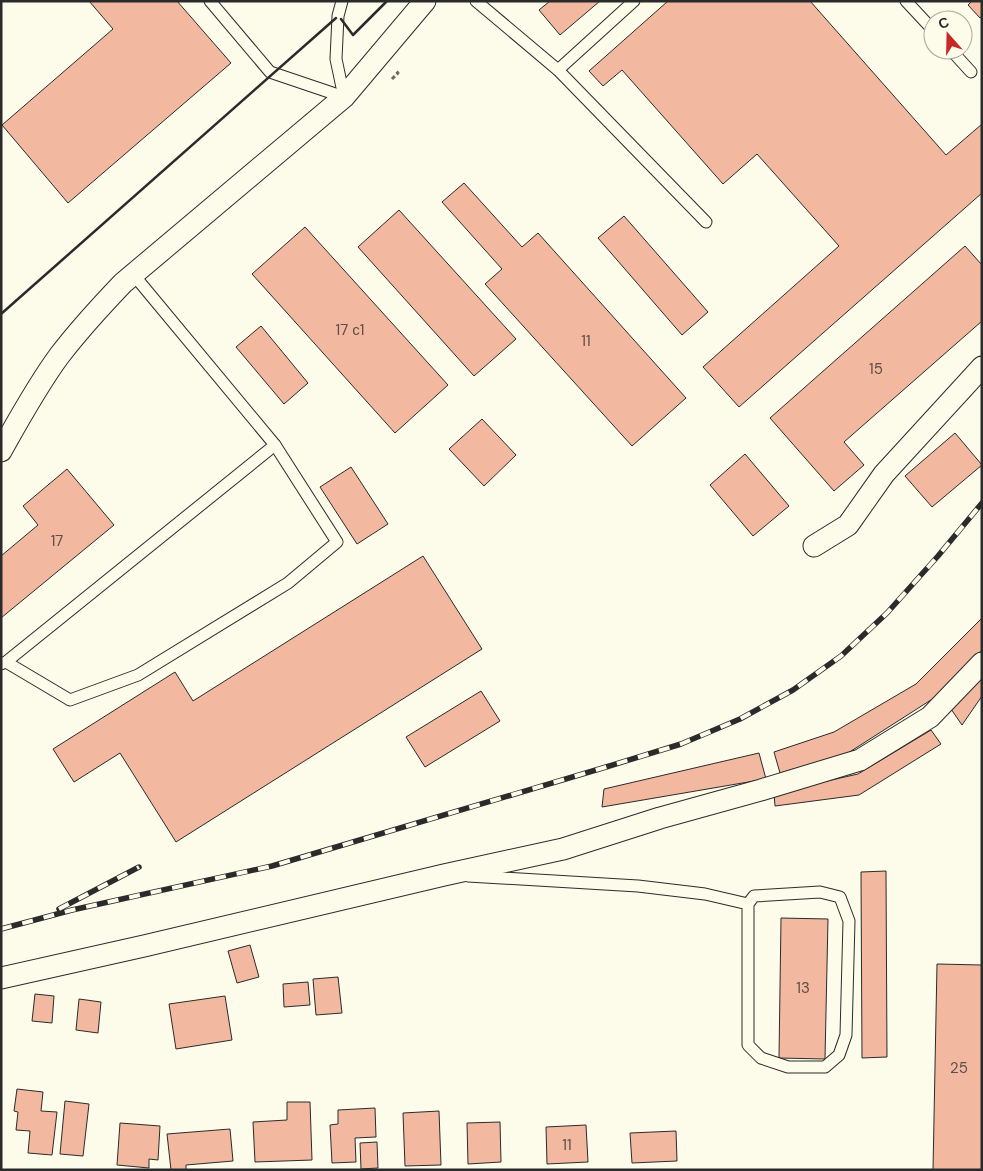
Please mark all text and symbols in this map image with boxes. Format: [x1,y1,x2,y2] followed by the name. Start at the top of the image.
[923,10,973,60] north arrow
[936,13,951,33] text: С
[336,320,364,340] house number: 17 с1
[581,331,591,351] house number: 11
[869,359,883,379] house number: 15
[51,531,63,551] house number: 17
[796,978,810,998] house number: 13
[950,1058,968,1078] house number: 25
[562,1135,572,1155] house number: 11

